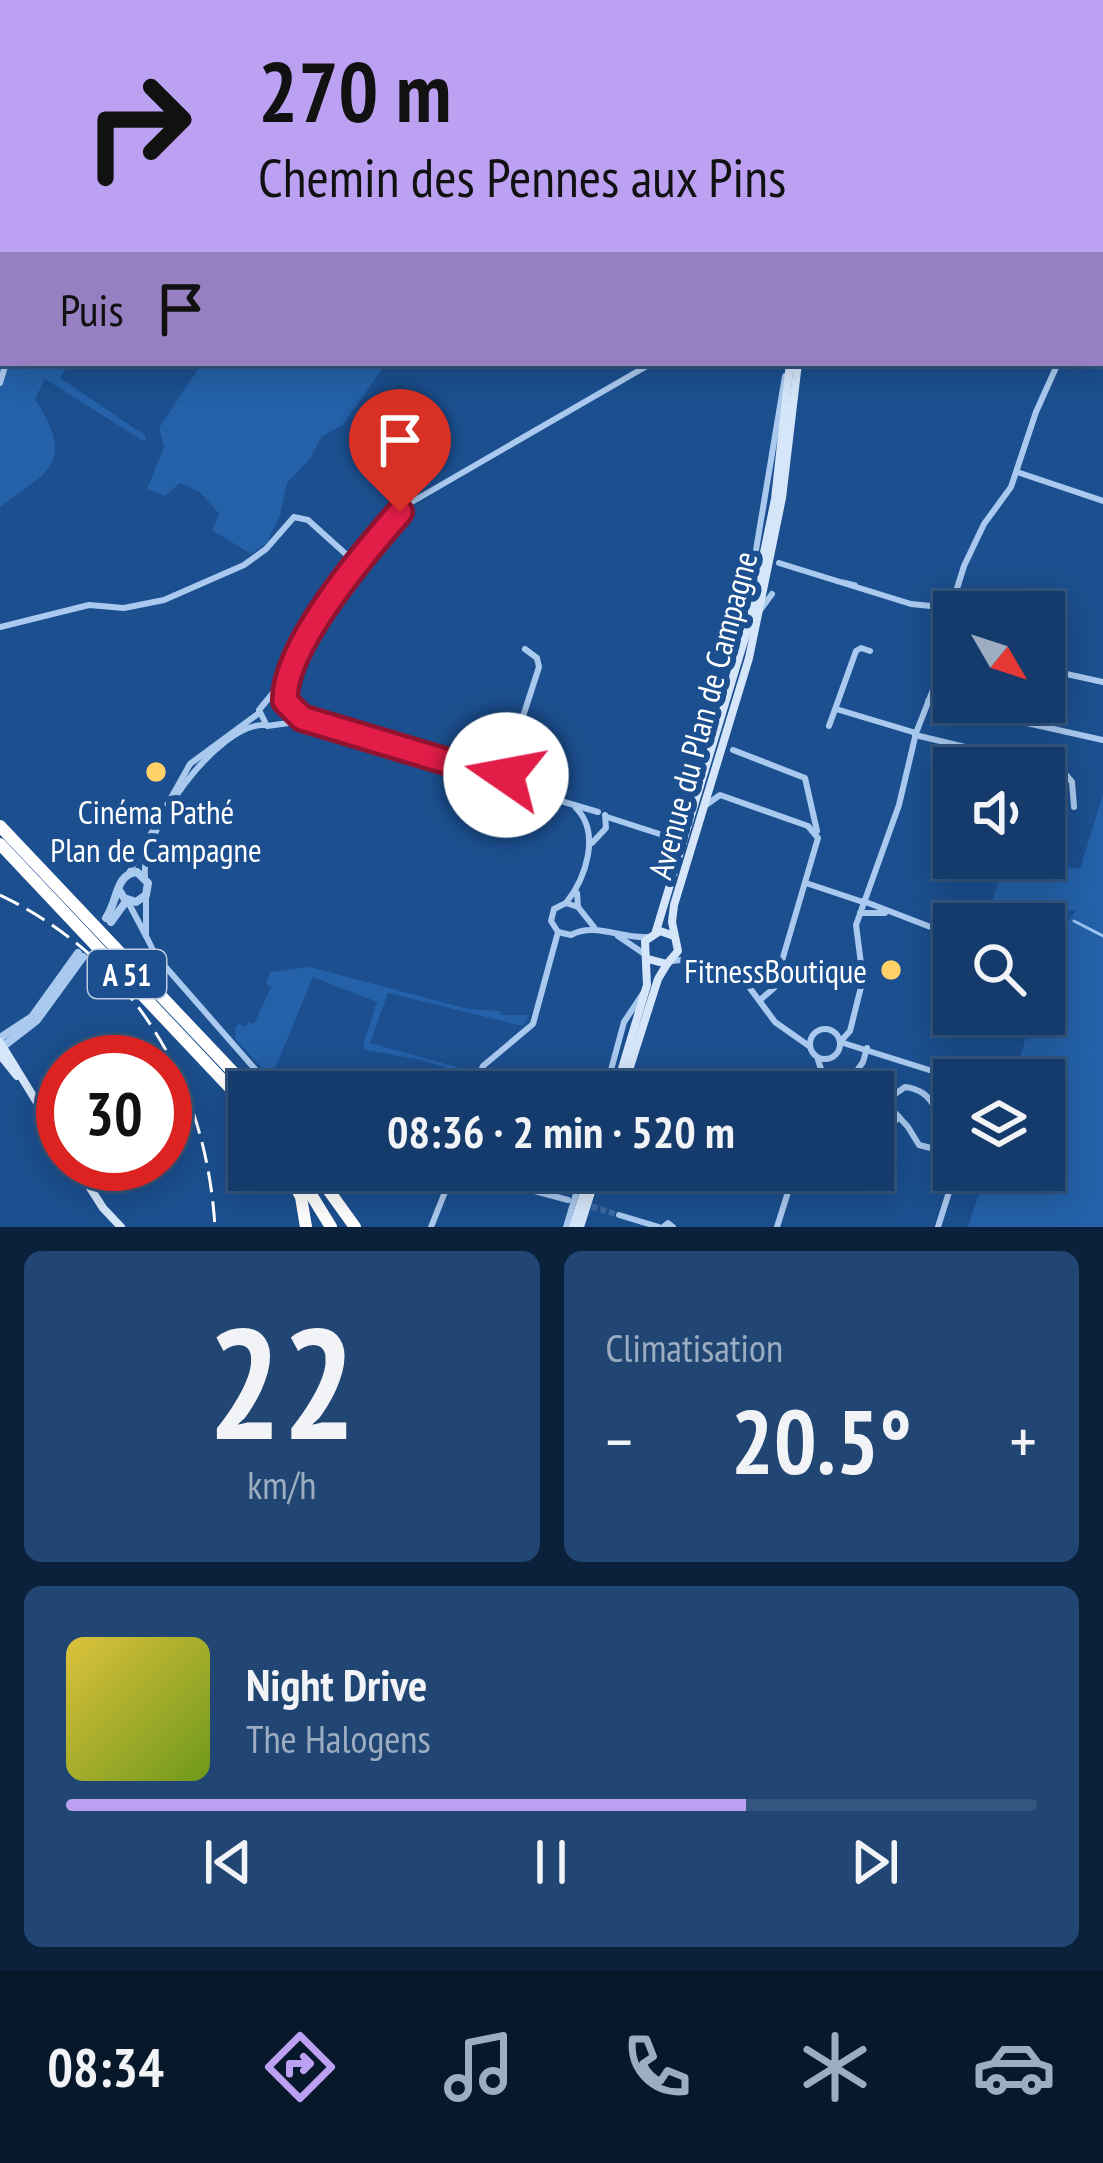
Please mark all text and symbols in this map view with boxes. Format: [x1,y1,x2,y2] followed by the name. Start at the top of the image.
[258,36,451,145] text: 270 m
[60,48,216,204] icon: right
[258,142,786,212] text: Chemin des Pennes aux Pins
[148,276,214,342] icon: arrive
[60,280,124,338] text: Puis
[349,389,451,512] pin
[367,407,433,473] icon: arrive
[638,546,766,884] street label: Avenue du Plan de Campagne
[933,591,1065,723] north arrow
[933,591,1065,1191] map controls
[443,712,569,838] position arrow
[933,747,1065,879] button: sound
[143,759,169,785] marker: Cinéma Pathé Plan de Campagne
[50,790,262,871] place label: Cinéma Pathé Plan de Campagne
[933,903,1065,1035] button: search
[684,949,867,992] place label: FitnessBoutique
[88,950,166,998] road number: A 51
[878,957,904,983] marker: FitnessBoutique
[36,1035,192,1191] speed limit sign: 30
[933,1059,1065,1191] button: layers
[387,1102,735,1160] text: 08:36 · 2 min · 520 m
[207,1280,356,1482] text: 22
[606,1322,783,1373] text: Climatisation
[731,1382,912,1499] text: 20.5°
[606,1398,633,1483] text: −
[1010,1398,1037,1483] text: +
[247,1459,316,1510] text: km/h
[246,1655,427,1713] text: Night Drive
[246,1713,431,1764] text: The Halogens
[195,1829,261,1895] icon: previous
[518,1829,584,1895] icon: pause
[842,1829,908,1895] icon: next
[258,2025,342,2109] icon: directions
[437,2025,521,2109] icon: music
[615,2025,699,2109] icon: phone
[793,2025,877,2109] icon: climate
[972,2025,1056,2109] icon: car
[47,2032,164,2102] text: 08:34

